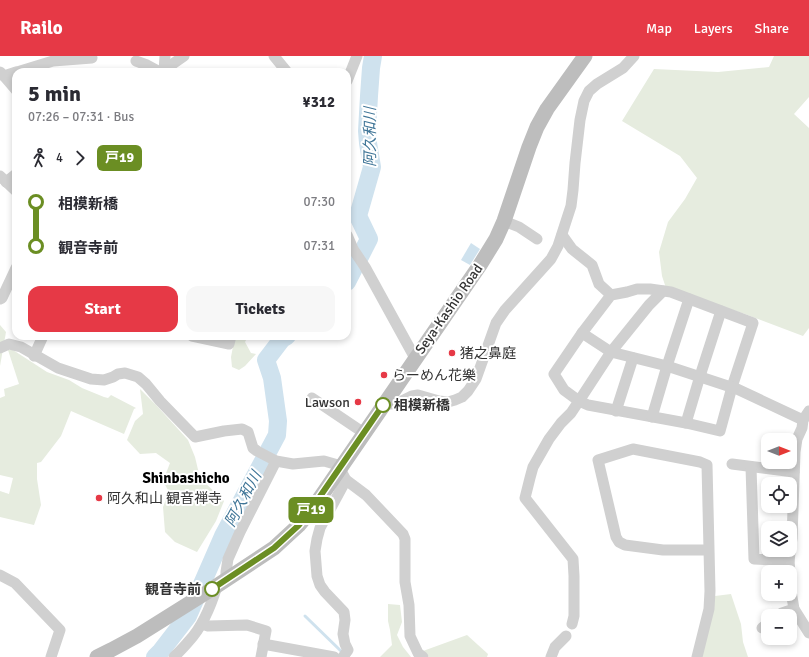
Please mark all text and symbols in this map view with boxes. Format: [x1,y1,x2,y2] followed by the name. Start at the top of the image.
[20,16,63,40] text: Railo
[646,20,672,37] text: Map
[694,20,733,37] text: Layers
[755,20,789,37] text: Share
[28,80,81,107] text: 5 min
[303,93,335,111] text: ¥312
[361,105,379,167] water label: 阿久和川
[28,109,134,125] text: 07:26 – 07:31 · Bus
[28,147,50,169] icon: walk
[69,147,91,169] icon: forward
[105,149,134,166] text: 戸19
[56,150,63,166] text: 4
[303,194,335,210] text: 07:30
[58,195,118,213] text: 相模新橋
[303,238,335,254] text: 07:31
[58,239,118,257] text: 観音寺前
[412,261,486,357] street label: Seya-Kashio Road
[28,286,178,332] button: Start
[186,286,335,332] button: Tickets
[460,345,516,362] place label: 猪之鼻庭
[447,348,457,358] marker: 猪之鼻庭
[392,367,476,384] place label: らーめん花樂
[379,370,389,380] marker: らーめん花樂
[305,394,350,411] place label: Lawson
[353,397,363,407] marker: Lawson
[375,397,391,413] marker: 相模新橋
[394,397,450,414] place label: 相模新橋
[761,433,797,469] north arrow
[761,433,797,645] map controls
[221,467,266,530] water label: 阿久和川
[142,469,230,487] district label: Shinbashicho
[761,477,797,513] button: locate
[107,490,222,507] place label: 阿久和山 観音禅寺
[94,493,104,503] marker: 阿久和山 観音禅寺
[288,497,334,523] line badge: 戸19
[296,501,326,518] text: 戸19
[761,521,797,557] button: layers
[761,565,797,601] button: +
[145,581,201,598] place label: 観音寺前
[204,581,220,597] marker: 観音寺前
[761,609,797,645] button: −

